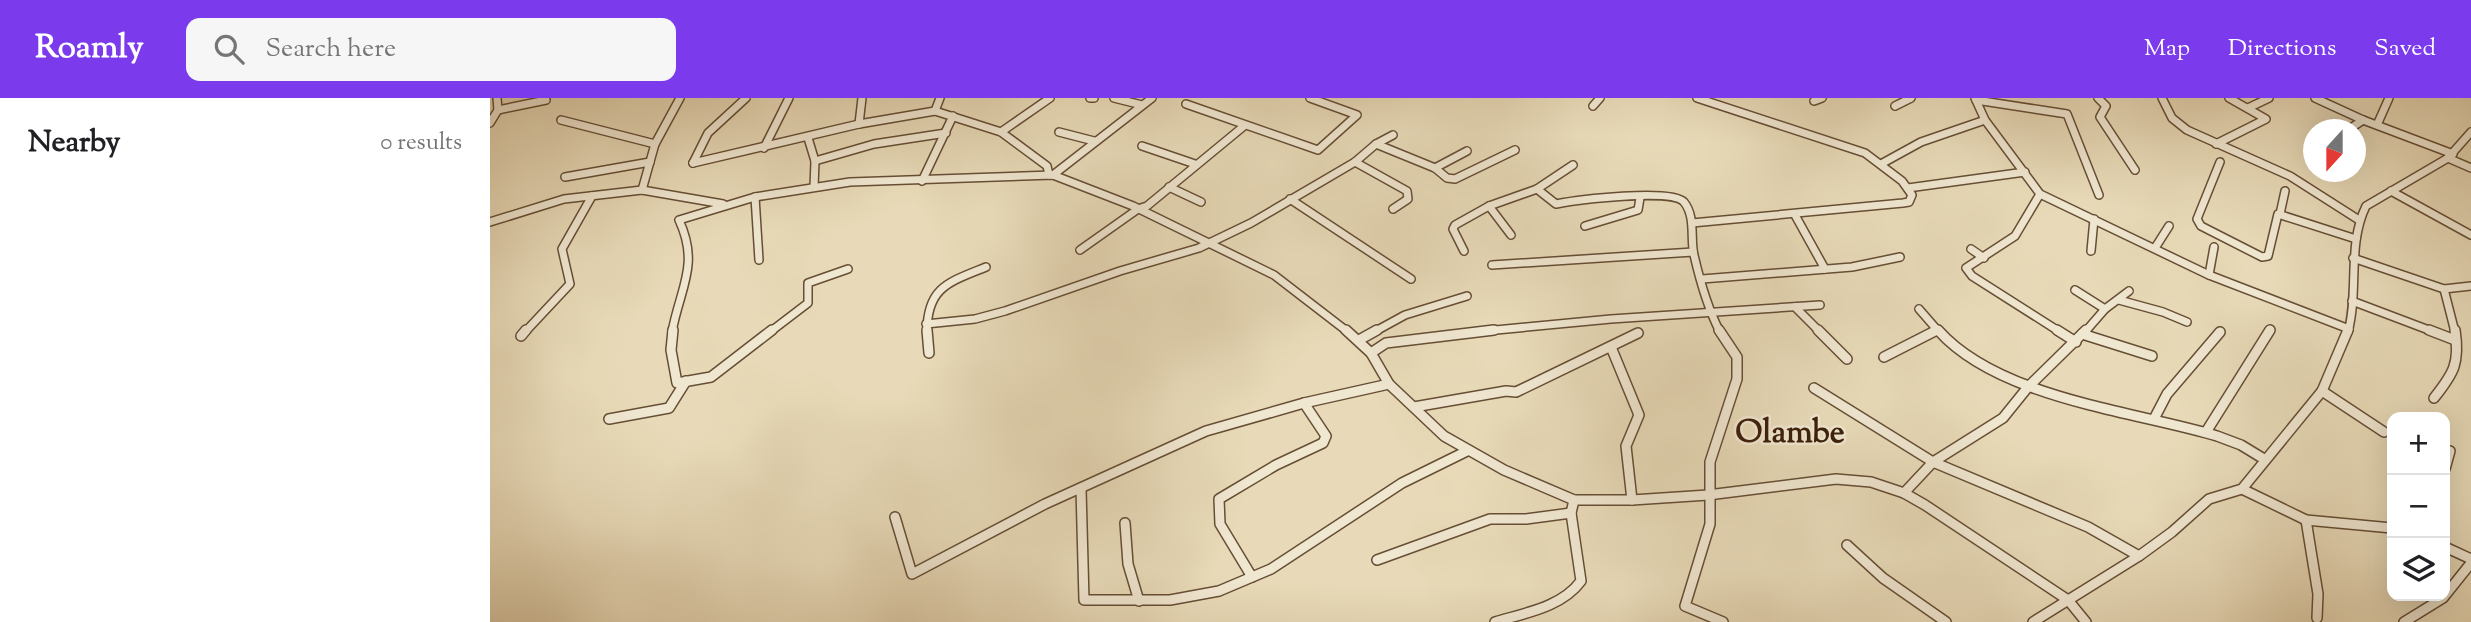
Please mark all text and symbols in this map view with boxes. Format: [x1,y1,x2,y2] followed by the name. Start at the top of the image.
[186,18,676,81] search box
[35,25,144,73] text: Roamly
[210,30,248,68] icon: search
[266,31,396,68] text: Search here
[2144,32,2190,66] text: Map
[2228,32,2336,66] text: Directions
[2374,32,2436,66] text: Saved
[2303,119,2366,182] north arrow
[28,122,120,165] text: Nearby
[380,127,462,160] text: 0 results
[1735,411,1845,457] district label: Olambe
[2387,412,2450,601] map controls
[2387,412,2450,475] button: +
[2387,475,2450,538] button: −
[2387,538,2450,601] button: layers

